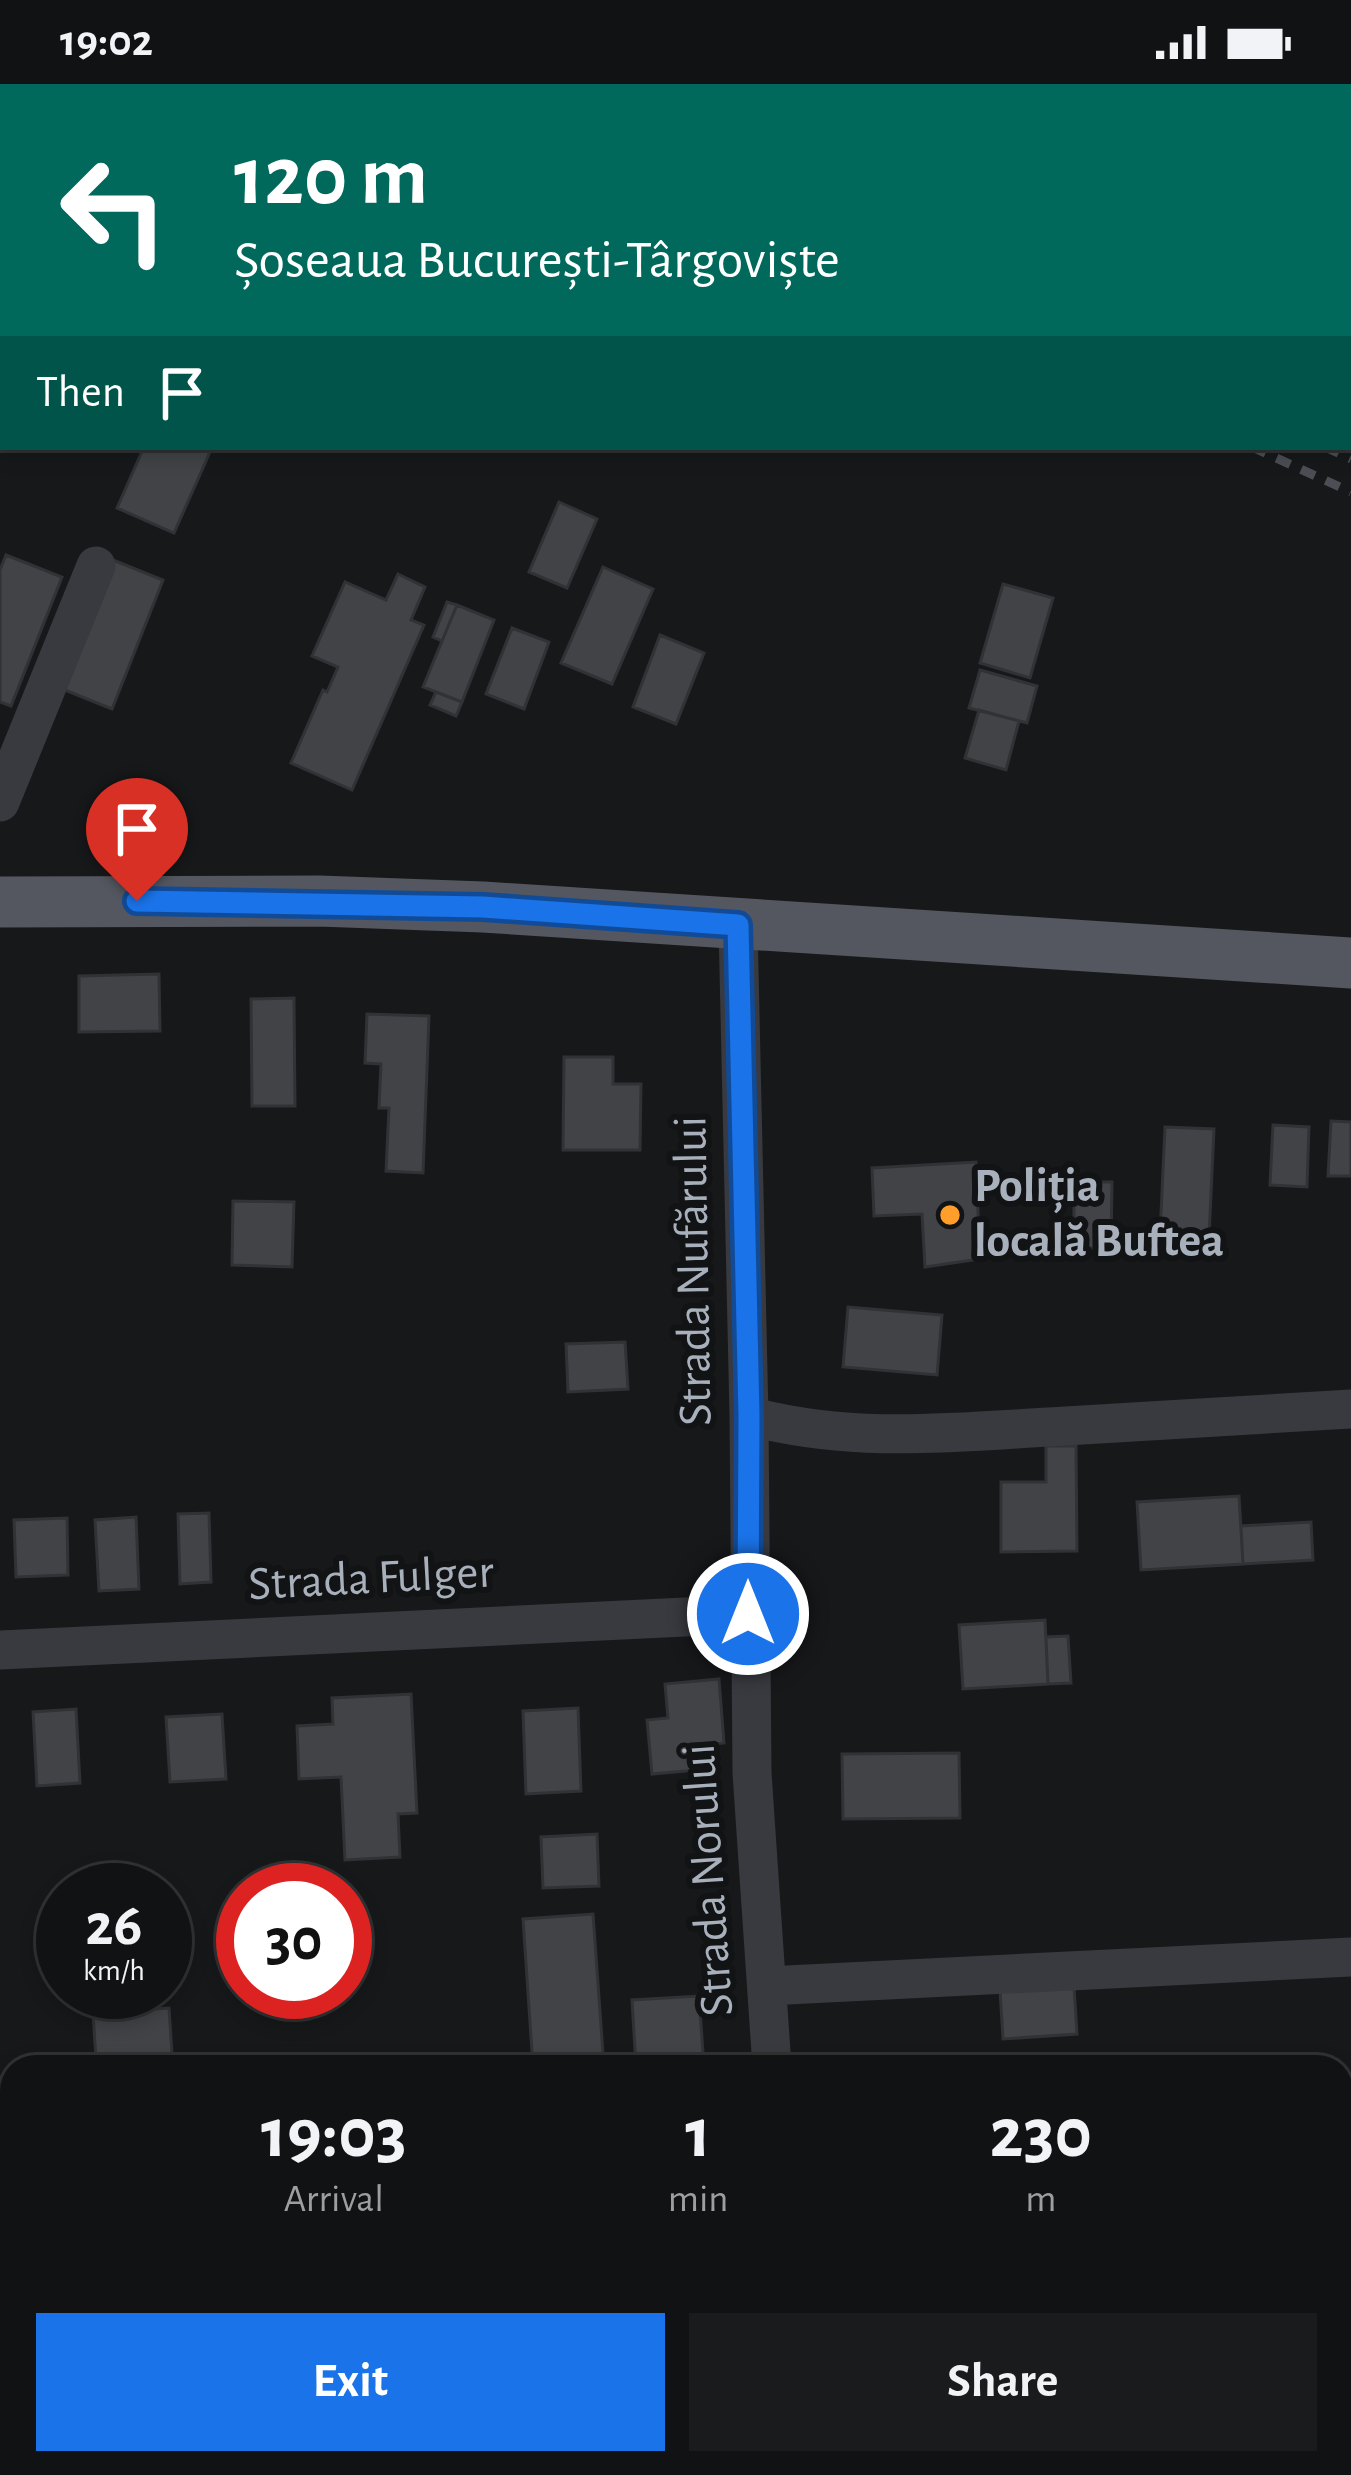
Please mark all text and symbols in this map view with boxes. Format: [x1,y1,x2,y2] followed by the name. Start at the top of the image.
[60,19,153,64] text: 19:02
[36,132,192,288] icon: left
[234,136,428,220] text: 120 m
[234,234,840,288] text: Șoseaua București-Târgoviște
[149,360,215,426] icon: arrive
[36,370,125,415] text: Then
[86,778,188,901] pin
[104,796,170,862] icon: arrive
[667,1116,721,1426] street label: Strada Nufărului
[974,1163,1224,1266] place label: Poliția locală Buftea
[937,1202,963,1228] marker: Poliția locală Buftea
[247,1549,496,1609] street label: Strada Fulger
[685,1551,811,1677] position arrow
[676,1742,742,2018] street label: Strada Norului
[216,1863,372,2019] speed limit sign: 30
[85,1896,143,1956] text: 26
[83,1956,145,1986] text: km/h
[261,2098,407,2170] text: 19:03
[685,2098,711,2170] text: 1
[990,2098,1092,2170] text: 230
[284,2180,384,2219] text: Arrival
[668,2180,729,2219] text: min
[1025,2180,1056,2219] text: m
[36,2313,665,2451] button: Exit
[689,2313,1317,2451] button: Share

